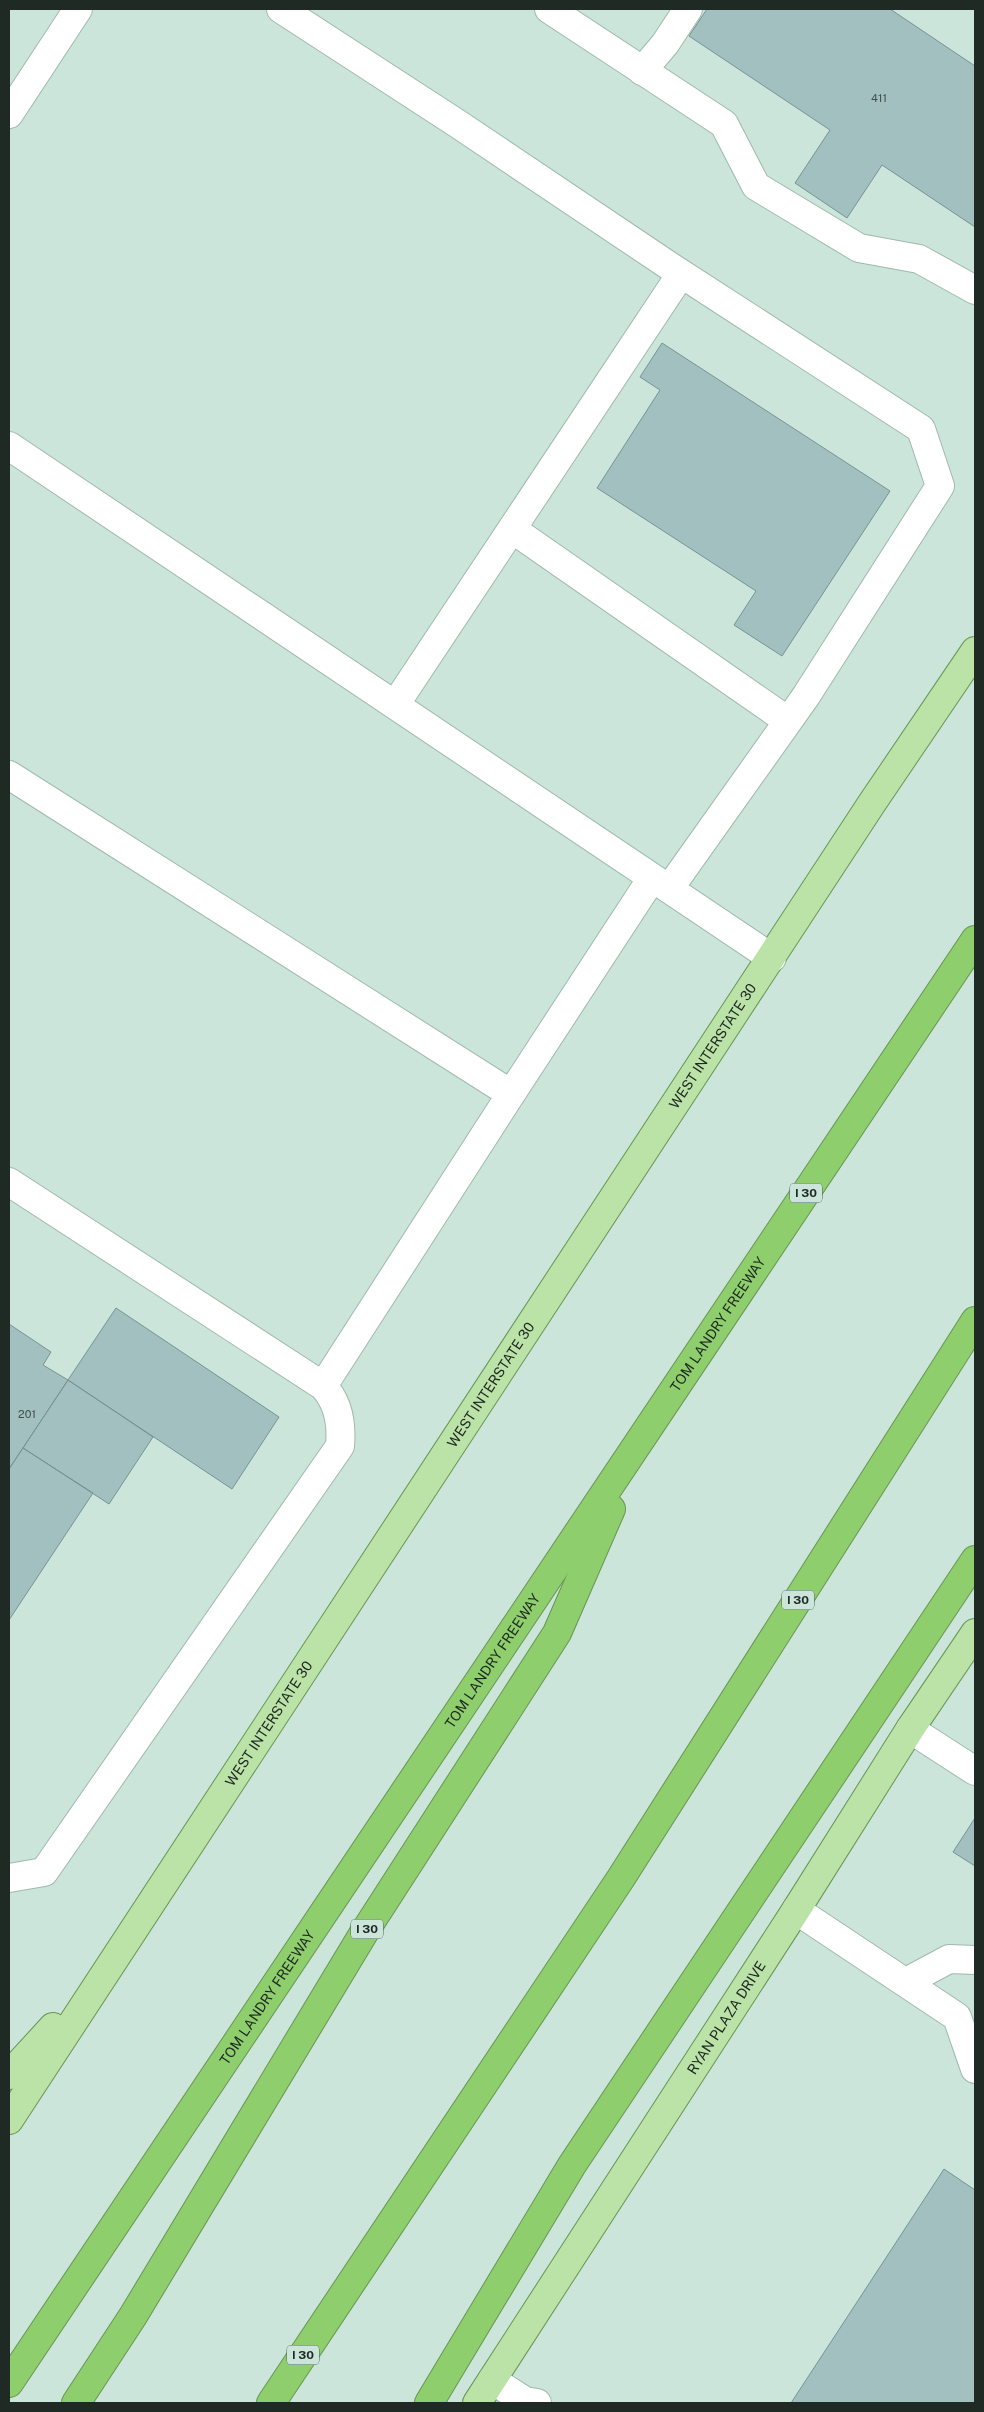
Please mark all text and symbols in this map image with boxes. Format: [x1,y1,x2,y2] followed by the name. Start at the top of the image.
[871,92,887,104] house number: 411
[666,980,760,1112] street label: WEST INTERSTATE 30
[790,1184,822,1202] road number: I 30
[667,1254,769,1395] street label: TOM LANDRY FREEWAY
[444,1319,538,1450] street label: WEST INTERSTATE 30
[18,1408,36,1420] house number: 201
[442,1590,543,1731] street label: TOM LANDRY FREEWAY
[782,1590,814,1610] road number: I 30
[222,1658,316,1789] street label: WEST INTERSTATE 30
[351,1920,383,1938] road number: I 30
[216,1927,318,2068] street label: TOM LANDRY FREEWAY
[684,1958,769,2077] street label: RYAN PLAZA DRIVE
[287,2346,319,2364] road number: I 30

